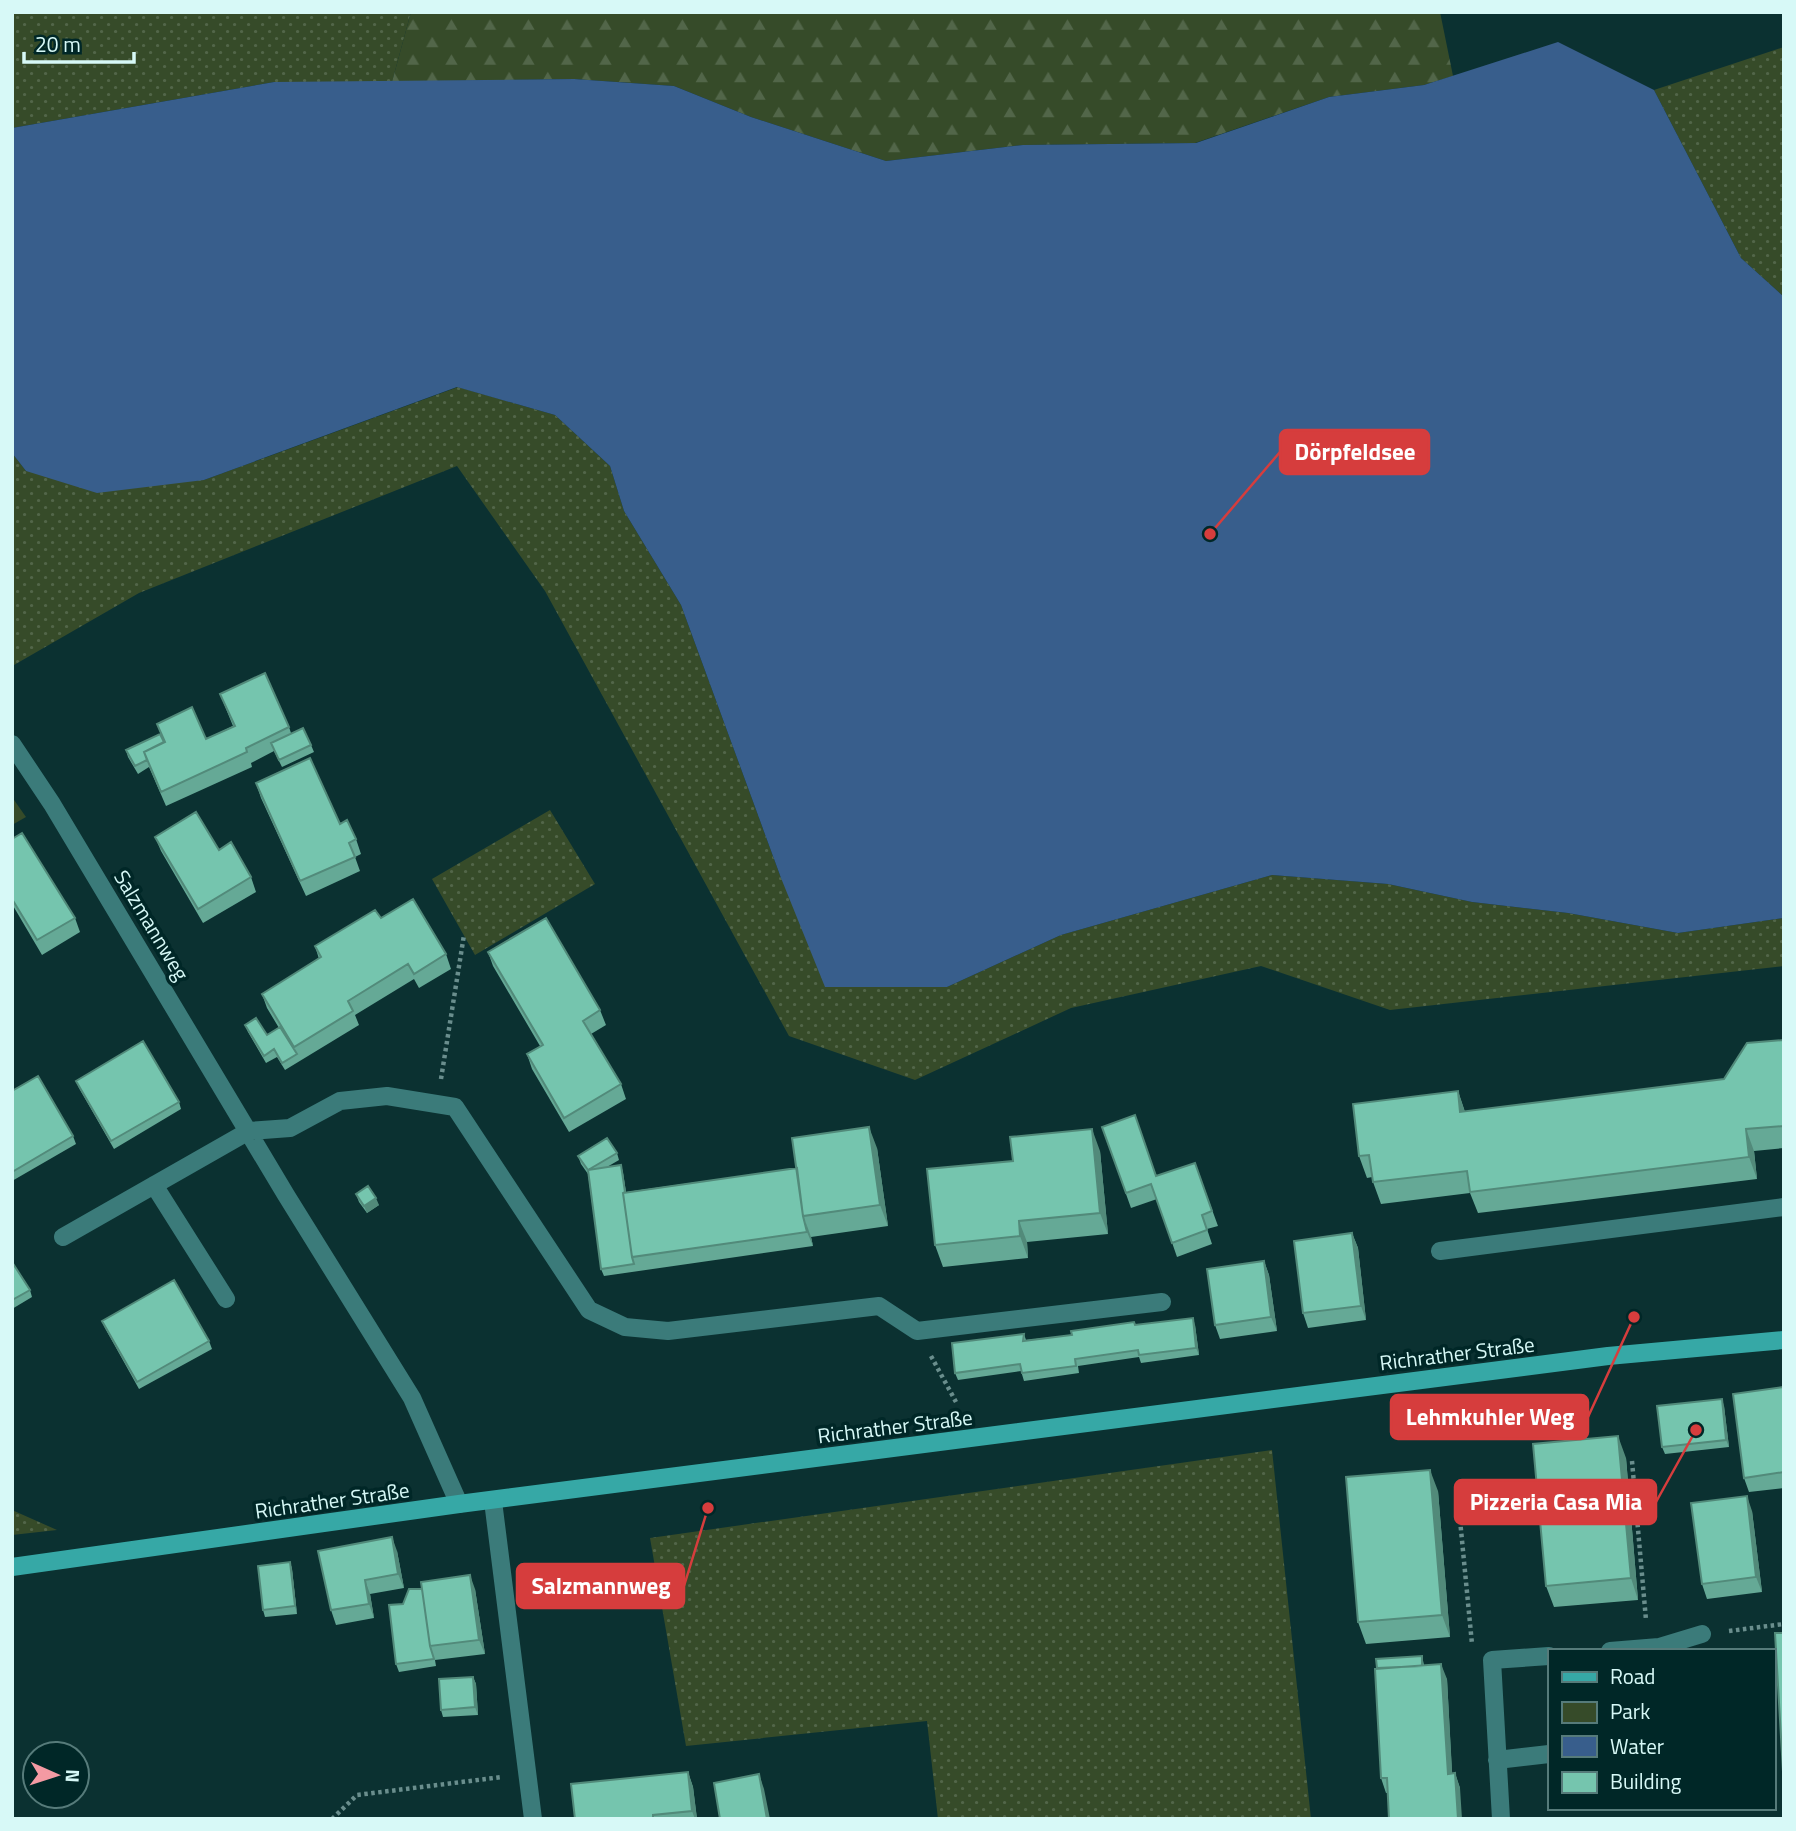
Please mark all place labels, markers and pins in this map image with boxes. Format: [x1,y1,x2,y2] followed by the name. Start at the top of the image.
[1280,430,1429,474] callout: Dörpfeldsee
[1391,1395,1588,1439] callout: Lehmkuhler Weg
[1455,1480,1656,1524] callout: Pizzeria Casa Mia
[517,1564,684,1608] callout: Salzmannweg

